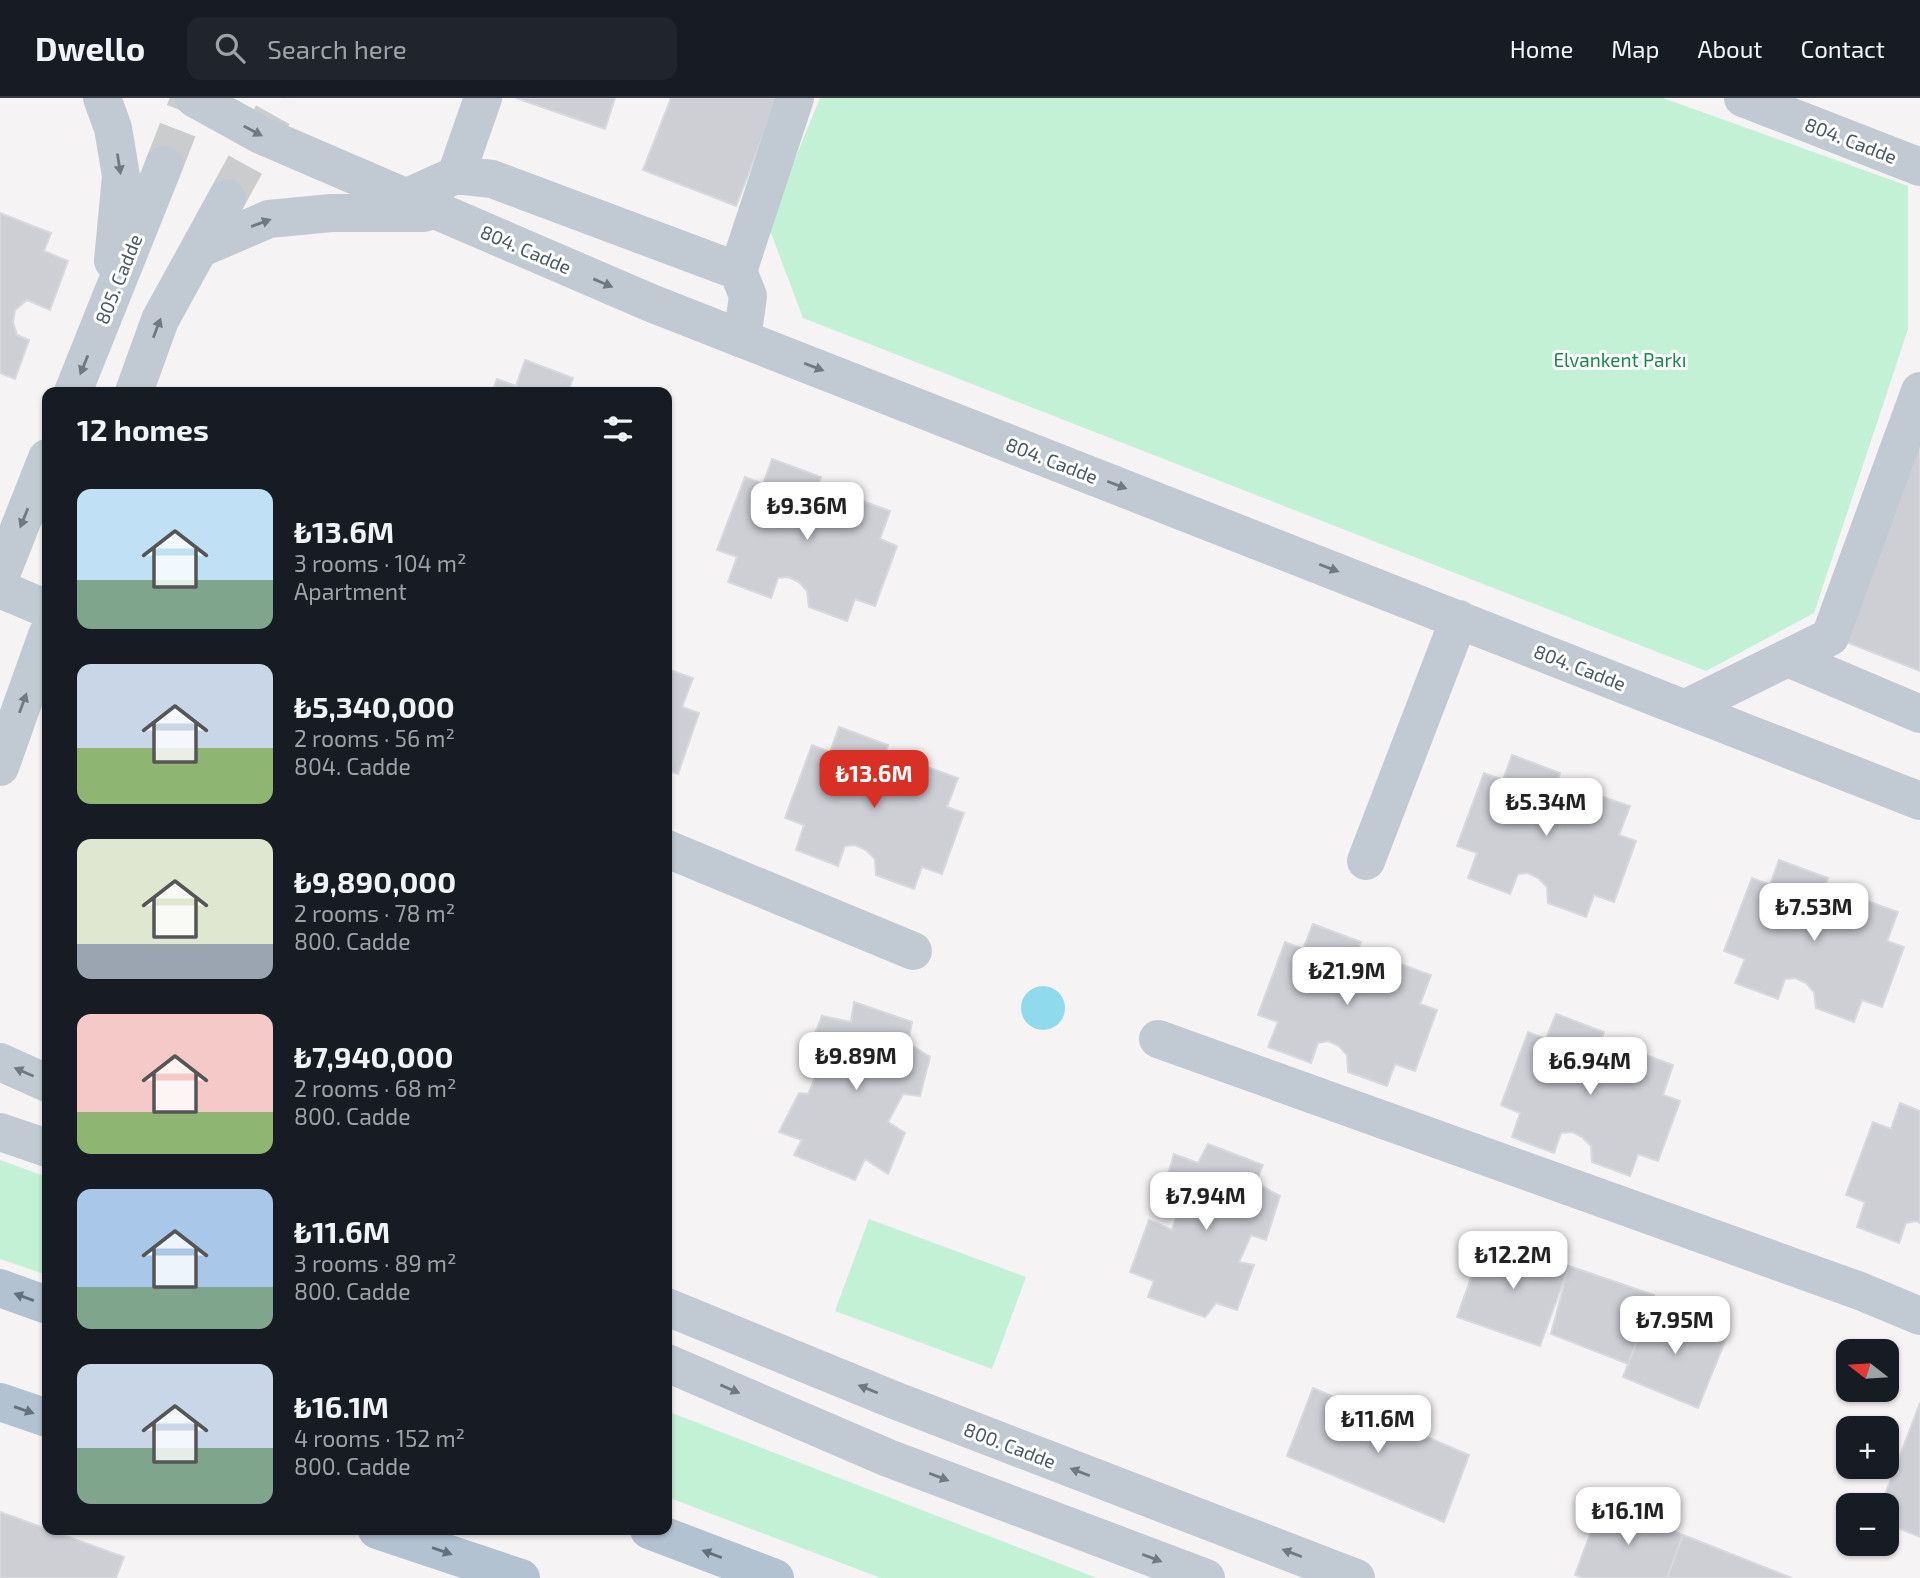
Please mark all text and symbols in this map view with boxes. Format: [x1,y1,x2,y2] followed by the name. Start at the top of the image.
[187,17,677,80] search box
[35,28,145,68] text: Dwello
[211,29,249,67] icon: search
[267,33,407,64] text: Search here
[1510,34,1573,63] text: Home
[1611,34,1659,63] text: Map
[1697,34,1763,63] text: About
[1801,34,1885,63] text: Contact
[1802,112,1900,168] street label: 804. Cadde
[244,125,263,137] one-way arrow
[114,153,125,175] one-way arrow
[251,217,272,228] one-way arrow
[477,220,575,278] street label: 804. Cadde
[90,231,146,327] street label: 805. Cadde
[593,277,614,288] one-way arrow
[152,317,163,338] one-way arrow
[1553,348,1687,371] park label: Elvankent Parkı
[78,355,89,376] one-way arrow
[804,361,825,372] one-way arrow
[599,410,637,448] icon: filters
[77,411,209,447] text: 12 homes
[1003,432,1101,488] street label: 804. Cadde
[1107,480,1128,491] one-way arrow
[750,482,864,542] pin: ₺9.36M
[767,491,847,519] text: ₺9.36M
[18,507,29,528] one-way arrow
[294,513,394,549] text: ₺13.6M
[133,517,217,601] icon: home
[294,549,466,577] text: 3 rooms · 104 m²
[1319,563,1340,574] one-way arrow
[294,577,407,605] text: Apartment
[1531,639,1629,695] street label: 804. Cadde
[294,688,455,724] text: ₺5,340,000
[18,692,29,713] one-way arrow
[133,692,217,776] icon: home
[294,724,455,752] text: 2 rooms · 56 m²
[817,750,931,810] pin: ₺13.6M
[294,752,411,780] text: 804. Cadde
[836,759,912,787] text: ₺13.6M
[1489,778,1603,838] pin: ₺5.34M
[1506,787,1586,815] text: ₺5.34M
[294,863,456,899] text: ₺9,890,000
[133,867,217,951] icon: home
[1757,884,1871,943] pin: ₺7.53M
[1775,892,1853,920] text: ₺7.53M
[294,899,455,927] text: 2 rooms · 78 m²
[294,927,411,955] text: 800. Cadde
[1290,948,1404,1007] pin: ₺21.9M
[1308,956,1386,984] text: ₺21.9M
[799,1032,913,1092] pin: ₺9.89M
[294,1038,454,1074] text: ₺7,940,000
[1533,1038,1647,1097] pin: ₺6.94M
[815,1041,897,1069] text: ₺9.89M
[133,1042,217,1126] icon: home
[1549,1046,1631,1074] text: ₺6.94M
[13,1066,34,1077] one-way arrow
[294,1074,457,1102] text: 2 rooms · 68 m²
[294,1102,411,1130] text: 800. Cadde
[1149,1172,1263,1232] pin: ₺7.94M
[1166,1181,1246,1209] text: ₺7.94M
[294,1213,390,1249] text: ₺11.6M
[133,1217,217,1301] icon: home
[1456,1232,1570,1291] pin: ₺12.2M
[1474,1240,1552,1268] text: ₺12.2M
[294,1249,456,1277] text: 3 rooms · 89 m²
[294,1277,411,1305] text: 800. Cadde
[13,1291,34,1302] one-way arrow
[1618,1296,1732,1356] pin: ₺7.95M
[1636,1305,1714,1333] text: ₺7.95M
[1836,1339,1899,1402] north arrow
[1836,1339,1899,1556] map controls
[858,1383,878,1395] one-way arrow
[719,1384,740,1395] one-way arrow
[294,1388,389,1424] text: ₺16.1M
[133,1392,217,1476] icon: home
[1321,1396,1435,1455] pin: ₺11.6M
[1341,1404,1415,1432] text: ₺11.6M
[13,1405,34,1416] one-way arrow
[1836,1416,1899,1479] button: +
[961,1417,1059,1473] street label: 800. Cadde
[294,1424,465,1452] text: 4 rooms · 152 m²
[294,1452,411,1480] text: 800. Cadde
[1069,1466,1090,1477] one-way arrow
[929,1472,950,1483] one-way arrow
[1571,1488,1685,1547] pin: ₺16.1M
[1836,1493,1899,1556] button: −
[1592,1496,1664,1524] text: ₺16.1M
[431,1546,452,1557] one-way arrow
[701,1548,722,1559] one-way arrow
[1282,1548,1303,1559] one-way arrow
[1142,1552,1163,1563] one-way arrow

